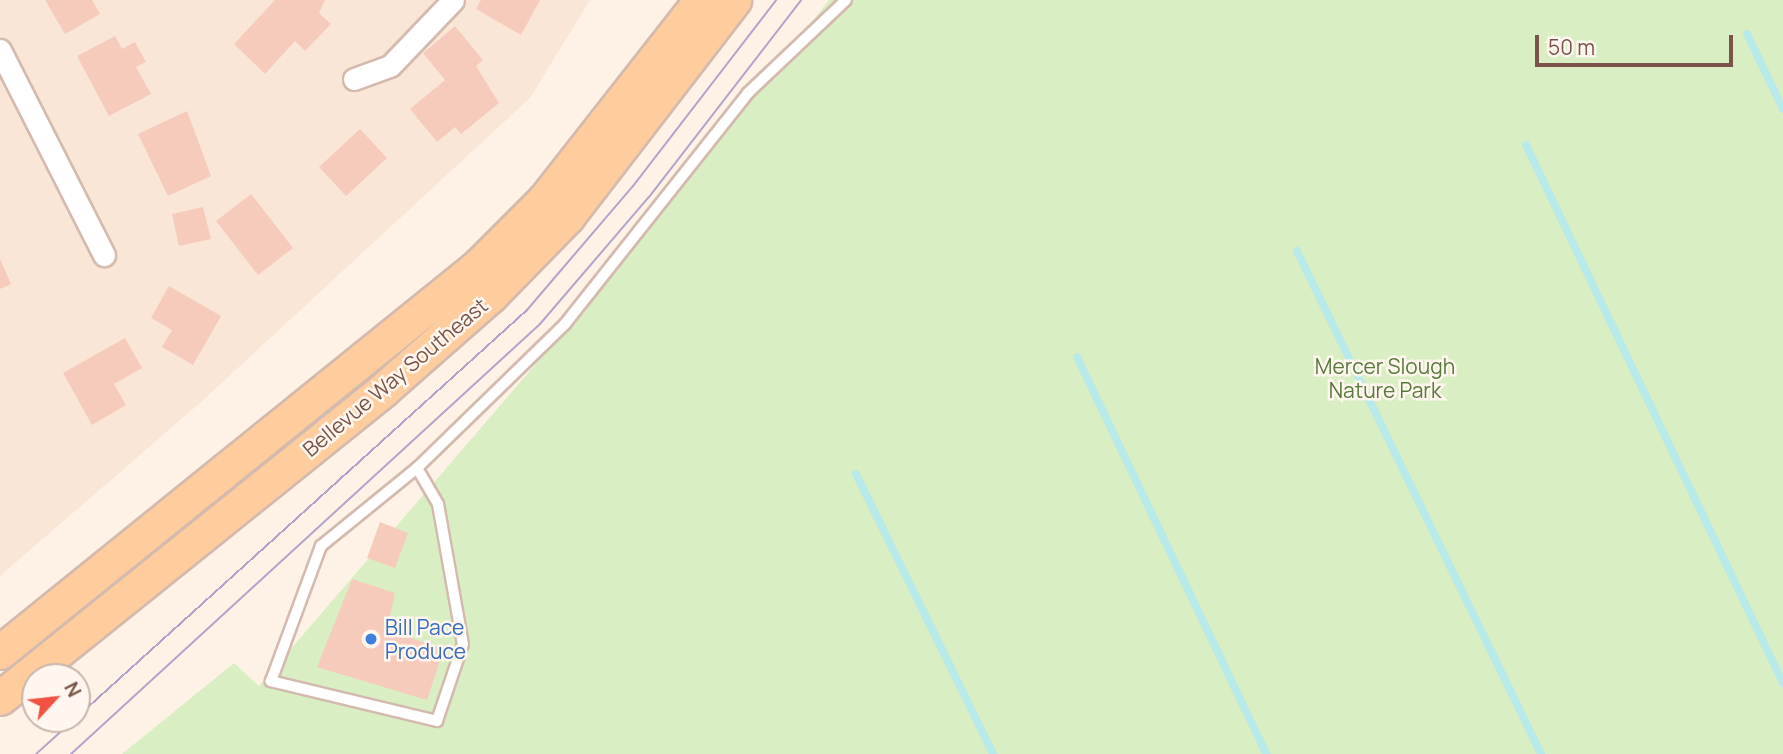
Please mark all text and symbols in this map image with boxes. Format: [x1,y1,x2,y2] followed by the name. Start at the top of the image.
[1538,21,1736,65] scale bar
[1548,33,1595,61] text: 50 m
[298,292,492,462] street label: Bellevue Way Southeast
[1315,353,1455,403] park label: Mercer Slough Nature Park
[385,614,466,664] place label: Bill Pace Produce
[363,631,379,647] marker: Bill Pace Produce
[21,663,91,733] north arrow
[58,677,88,701] text: N

